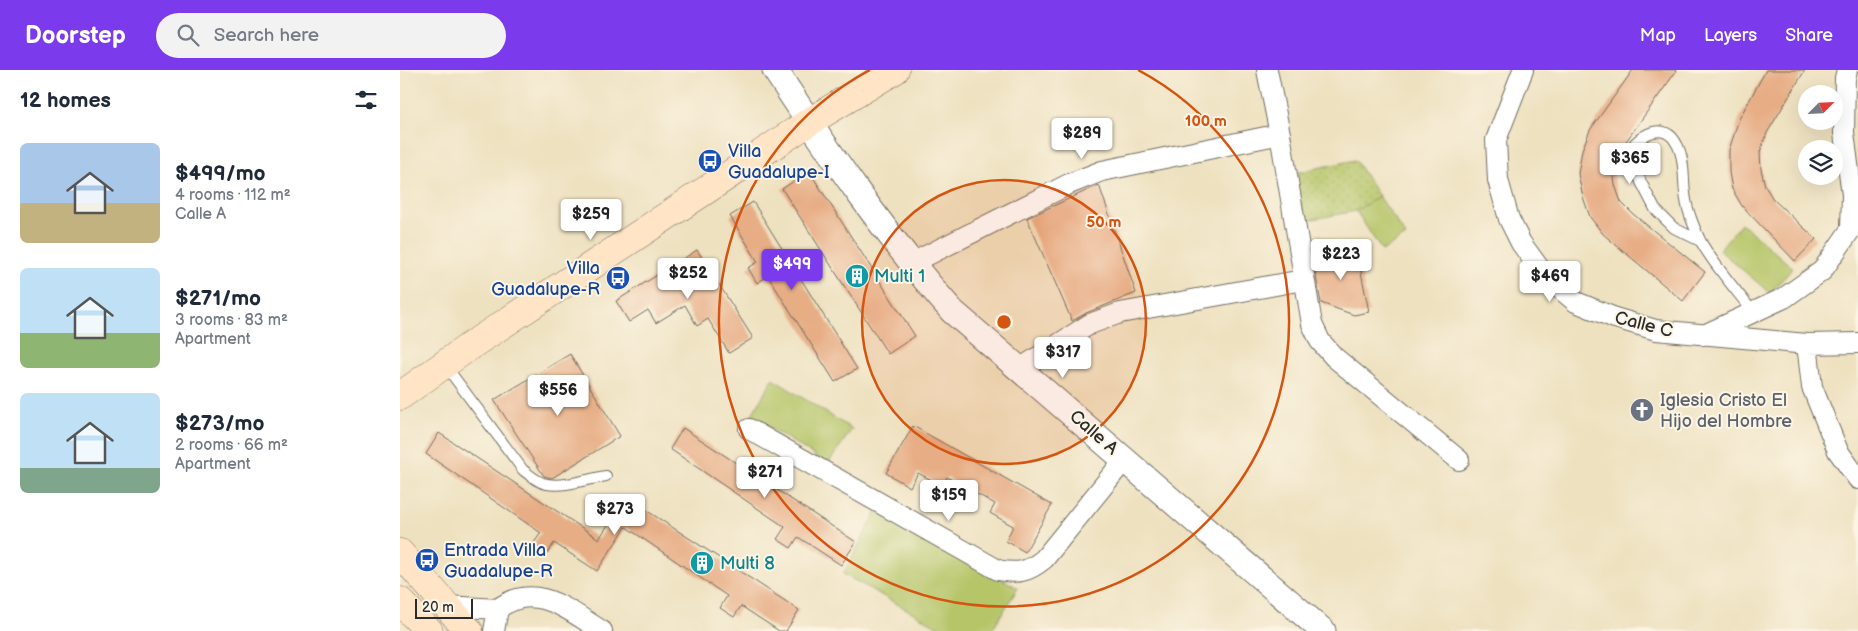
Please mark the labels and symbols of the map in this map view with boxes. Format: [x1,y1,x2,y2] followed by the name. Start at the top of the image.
[1798,85,1842,130] north arrow
[1185,112,1227,131] text: 100 m
[1052,118,1112,160] pin: $289
[728,141,830,183] place label: Villa Guadalupe-I
[1600,142,1660,185] pin: $365
[697,148,723,174] bus stop icon: Villa Guadalupe-I
[561,198,621,241] pin: $259
[1087,213,1122,232] text: 50 m
[1311,238,1371,281] pin: $223
[762,248,822,291] pin: $499
[491,258,600,300] place label: Villa Guadalupe-R
[658,258,718,300] pin: $252
[1520,260,1580,303] pin: $469
[844,263,870,289] building icon: Multi 1
[605,265,631,291] bus stop icon: Villa Guadalupe-R
[874,266,925,287] place label: Multi 1
[1613,307,1675,342] street label: Calle C
[995,313,1013,331] centre of rings
[1033,336,1093,379] pin: $317
[528,374,588,417] pin: $556
[1660,390,1792,432] place label: Iglesia Cristo El Hijo del Hombre
[1629,397,1655,423] church icon: Iglesia Cristo El Hijo del Hombre
[1065,406,1122,459] street label: Calle A
[735,456,795,499] pin: $271
[919,480,979,522] pin: $159
[585,494,645,536] pin: $273
[444,540,553,582] place label: Entrada Villa Guadalupe-R
[414,547,440,573] bus stop icon: Entrada Villa Guadalupe-R
[689,550,715,576] building icon: Multi 8
[720,553,775,574] place label: Multi 8
[415,596,472,619] scale bar

